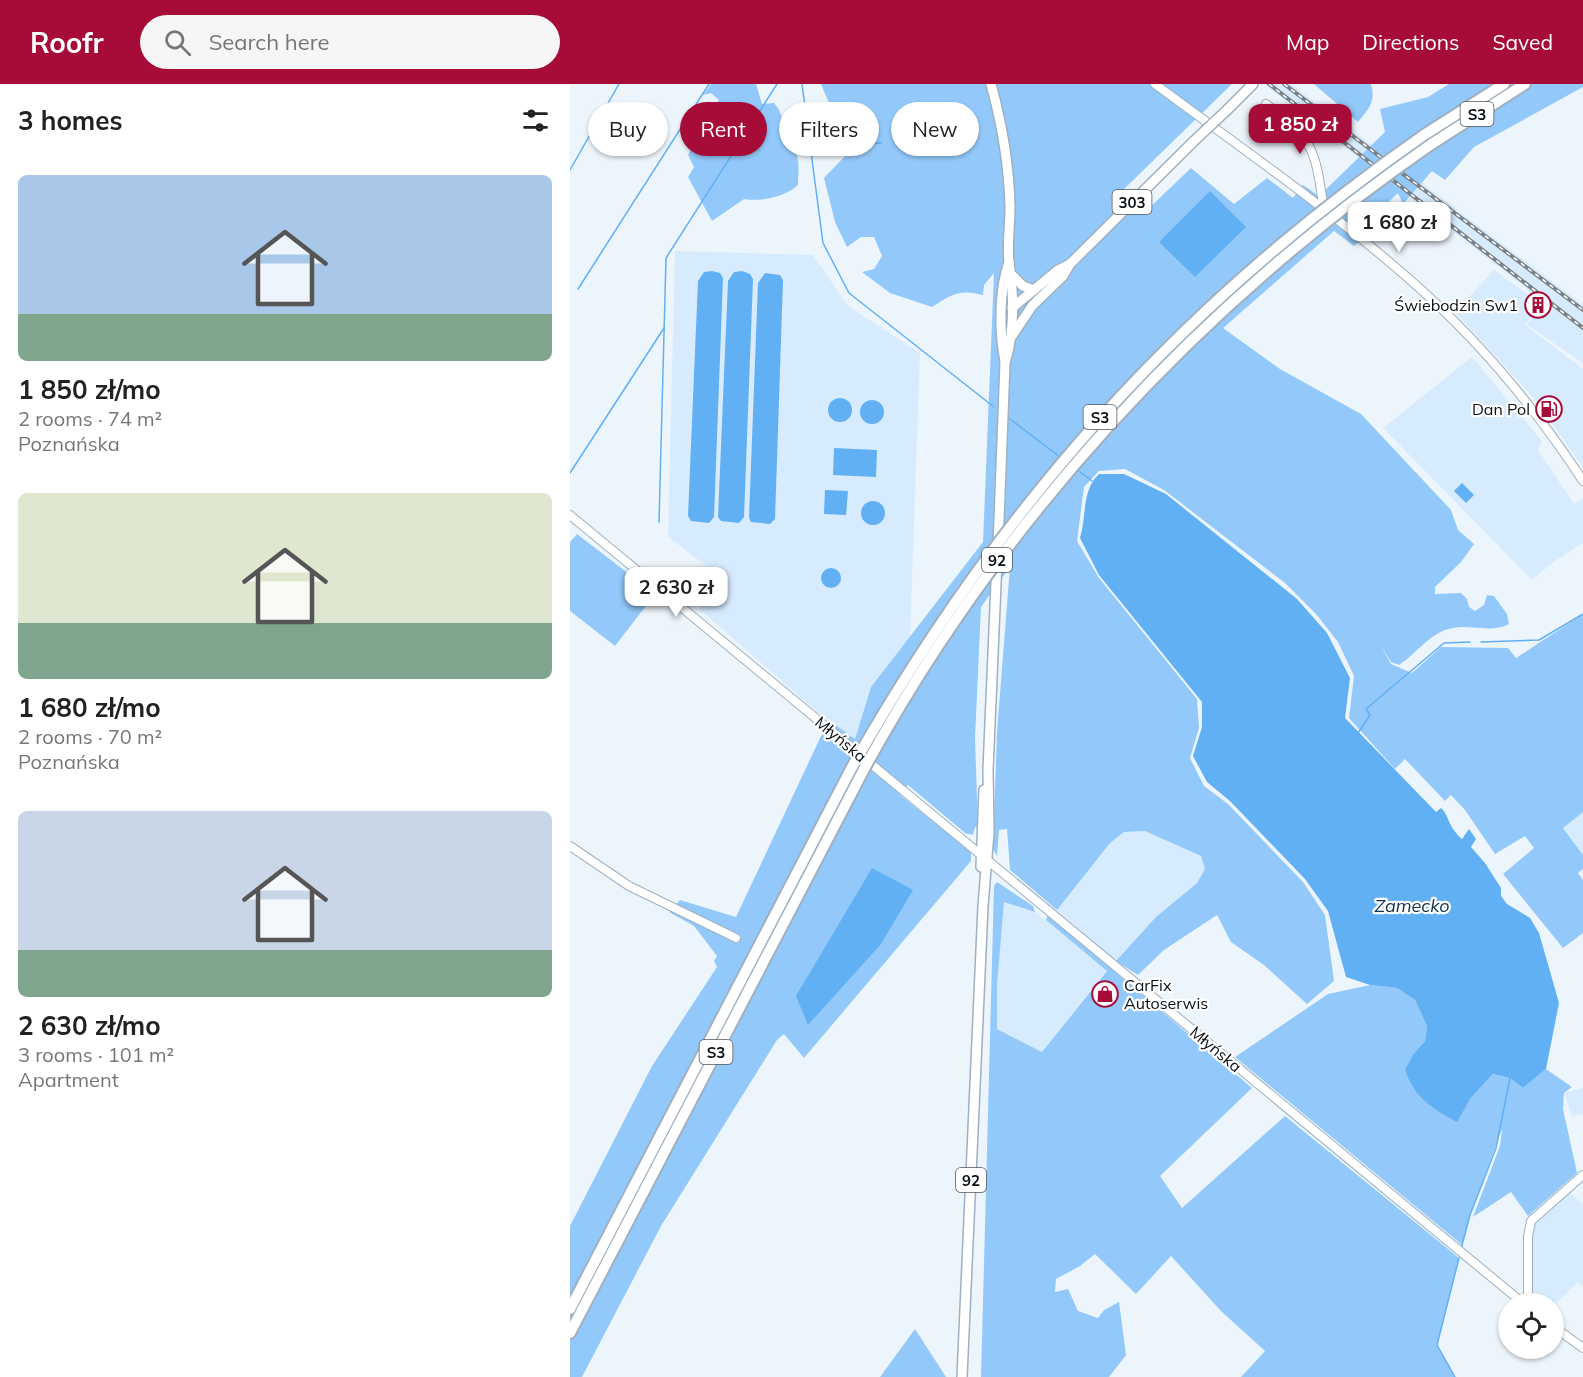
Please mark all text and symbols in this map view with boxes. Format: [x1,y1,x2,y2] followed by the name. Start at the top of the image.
[140,15,560,69] search box
[30,25,104,60] text: Roofr
[161,26,194,59] icon: search
[209,28,330,56] text: Search here
[1286,29,1329,55] text: Map
[1362,29,1459,55] text: Directions
[1492,29,1553,55] text: Saved
[588,102,668,156] chip: Buy
[680,102,767,156] chip: Rent
[779,102,879,156] chip: Filters
[891,102,979,156] chip: New
[1460,102,1494,126] road number: S3
[18,104,122,137] text: 3 homes
[519,104,552,137] icon: filters
[1238,104,1362,155] pin: 1 850 zł
[1263,111,1337,136] text: 1 850 zł
[1112,190,1152,214] road number: 303
[1337,202,1461,253] pin: 1 680 zł
[1362,209,1436,234] text: 1 680 zł
[231,214,339,322] icon: home
[1523,290,1553,320] building icon: Świebodzin Sw1
[1394,295,1518,315] place label: Świebodzin Sw1
[18,373,161,406] text: 1 850 zł/mo
[1534,394,1564,424] fuel station icon: Dan Pol
[1472,399,1530,419] place label: Dan Pol
[1084,405,1116,429] road number: S3
[18,406,162,431] text: 2 rooms · 74 m²
[18,431,120,456] text: Poznańska
[231,532,339,640] icon: home
[982,548,1012,572] road number: 92
[614,567,738,618] pin: 2 630 zł
[639,574,713,599] text: 2 630 zł
[18,691,161,724] text: 1 680 zł/mo
[811,712,871,766] street label: Młyńska
[18,724,162,749] text: 2 rooms · 70 m²
[18,749,120,774] text: Poznańska
[231,850,339,958] icon: home
[1374,894,1450,917] water label: Zamecko
[1124,975,1208,1013] place label: CarFix Autoserwis
[1090,979,1120,1009] shop icon: CarFix Autoserwis
[18,1009,161,1042] text: 2 630 zł/mo
[1186,1022,1246,1076] street label: Młyńska
[700,1040,732,1064] road number: S3
[18,1042,174,1067] text: 3 rooms · 101 m²
[18,1067,119,1092] text: Apartment
[956,1168,986,1192] road number: 92
[1498,1293,1564,1359] map controls
[1498,1293,1564,1359] button: locate

